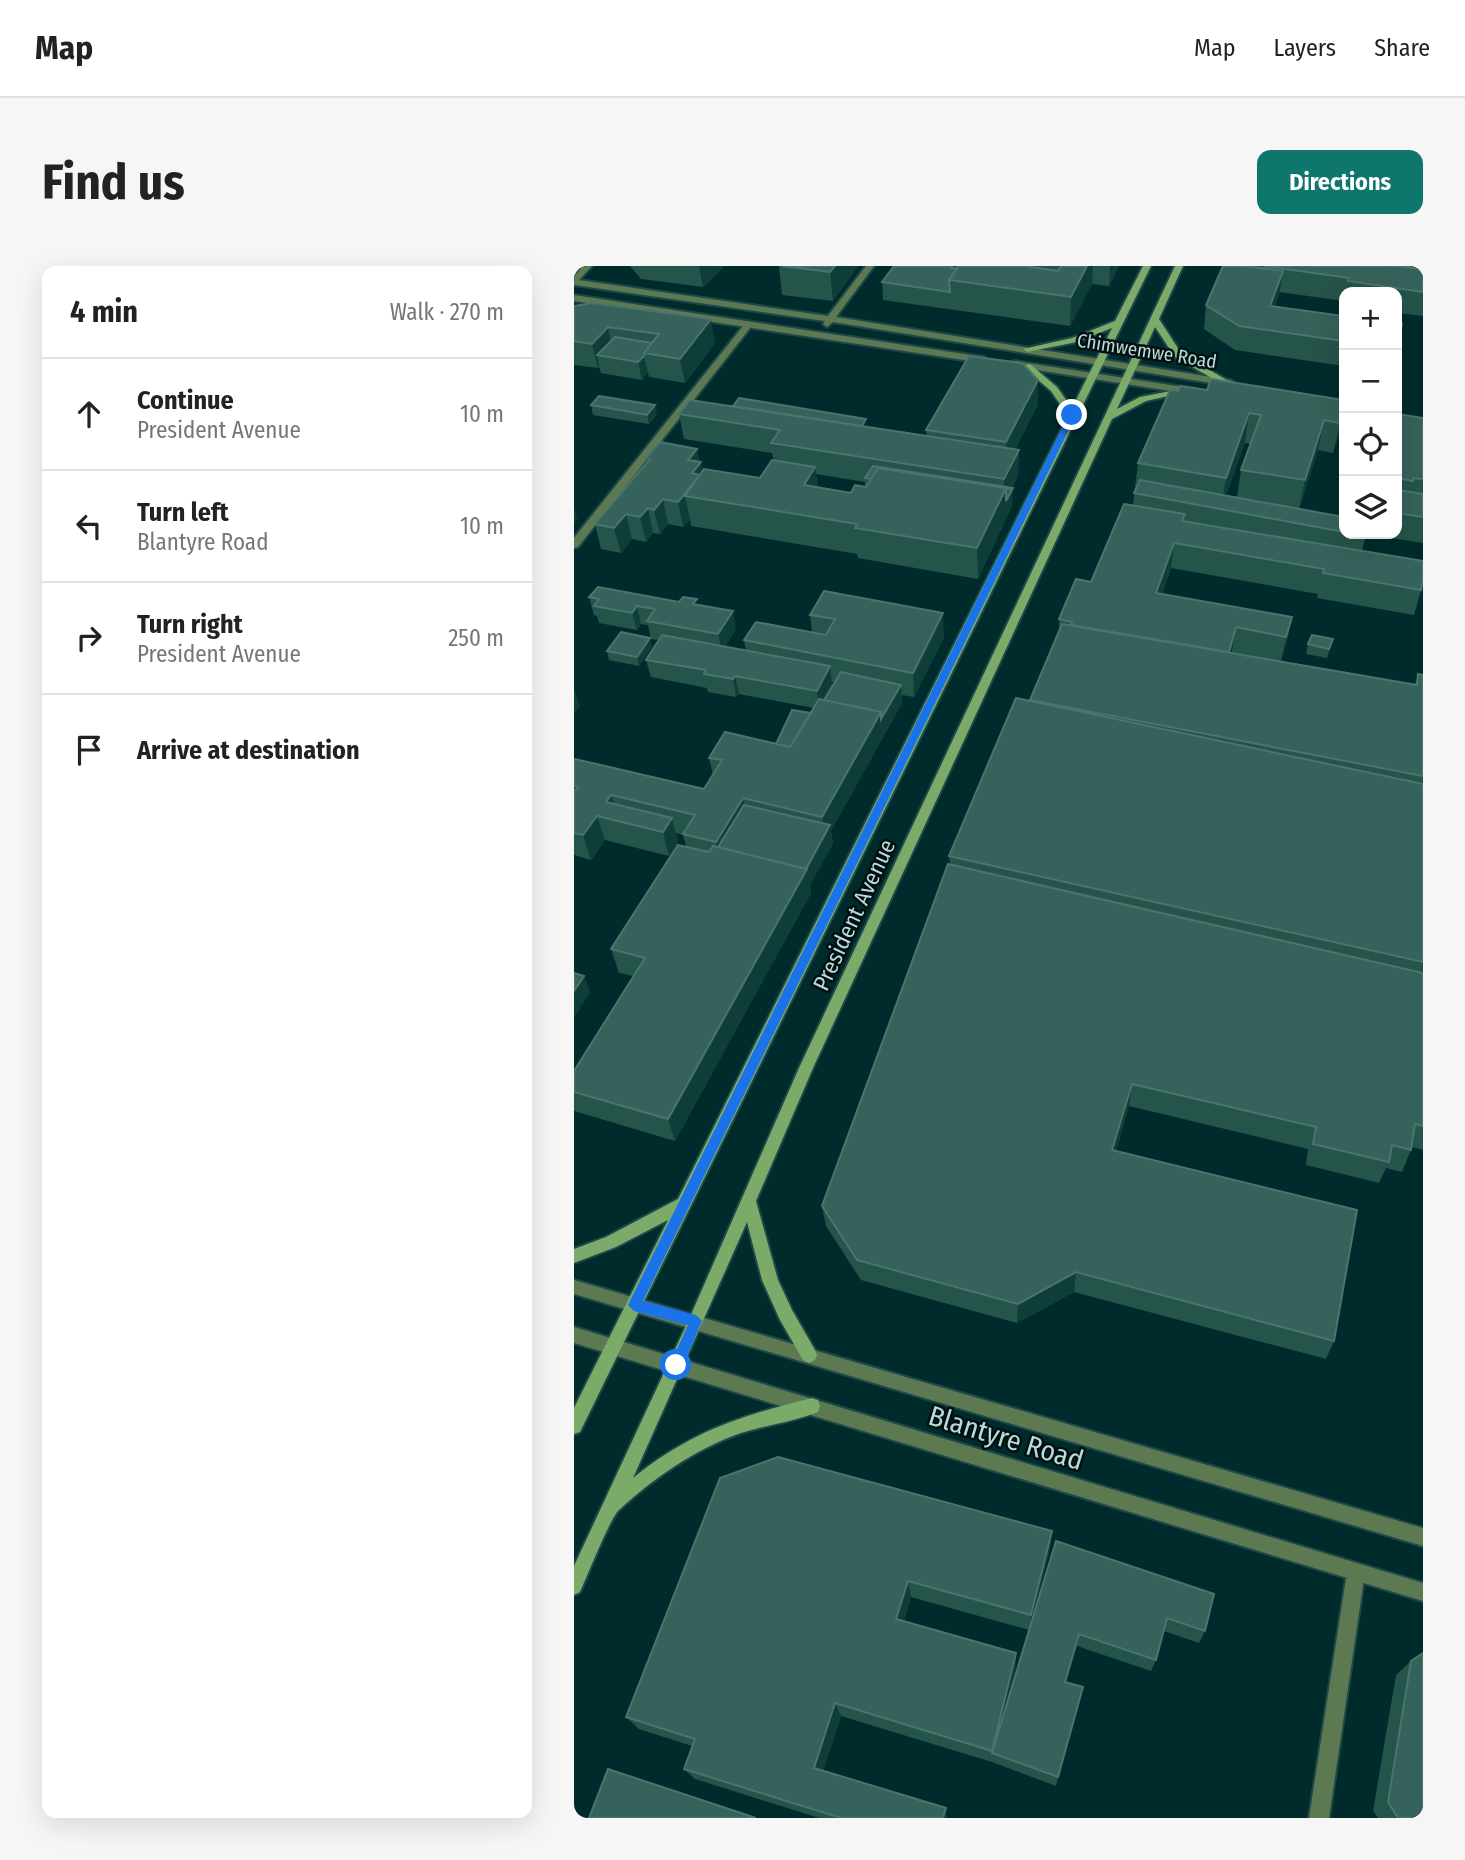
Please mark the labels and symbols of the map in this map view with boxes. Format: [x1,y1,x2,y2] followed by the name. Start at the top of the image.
[1076,329,1218,373] street label: Chimwemwe Road
[1056,399,1087,430] route end
[807,835,901,995] street label: President Avenue
[660,1349,691,1380] route start
[925,1399,1087,1477] street label: Blantyre Road

